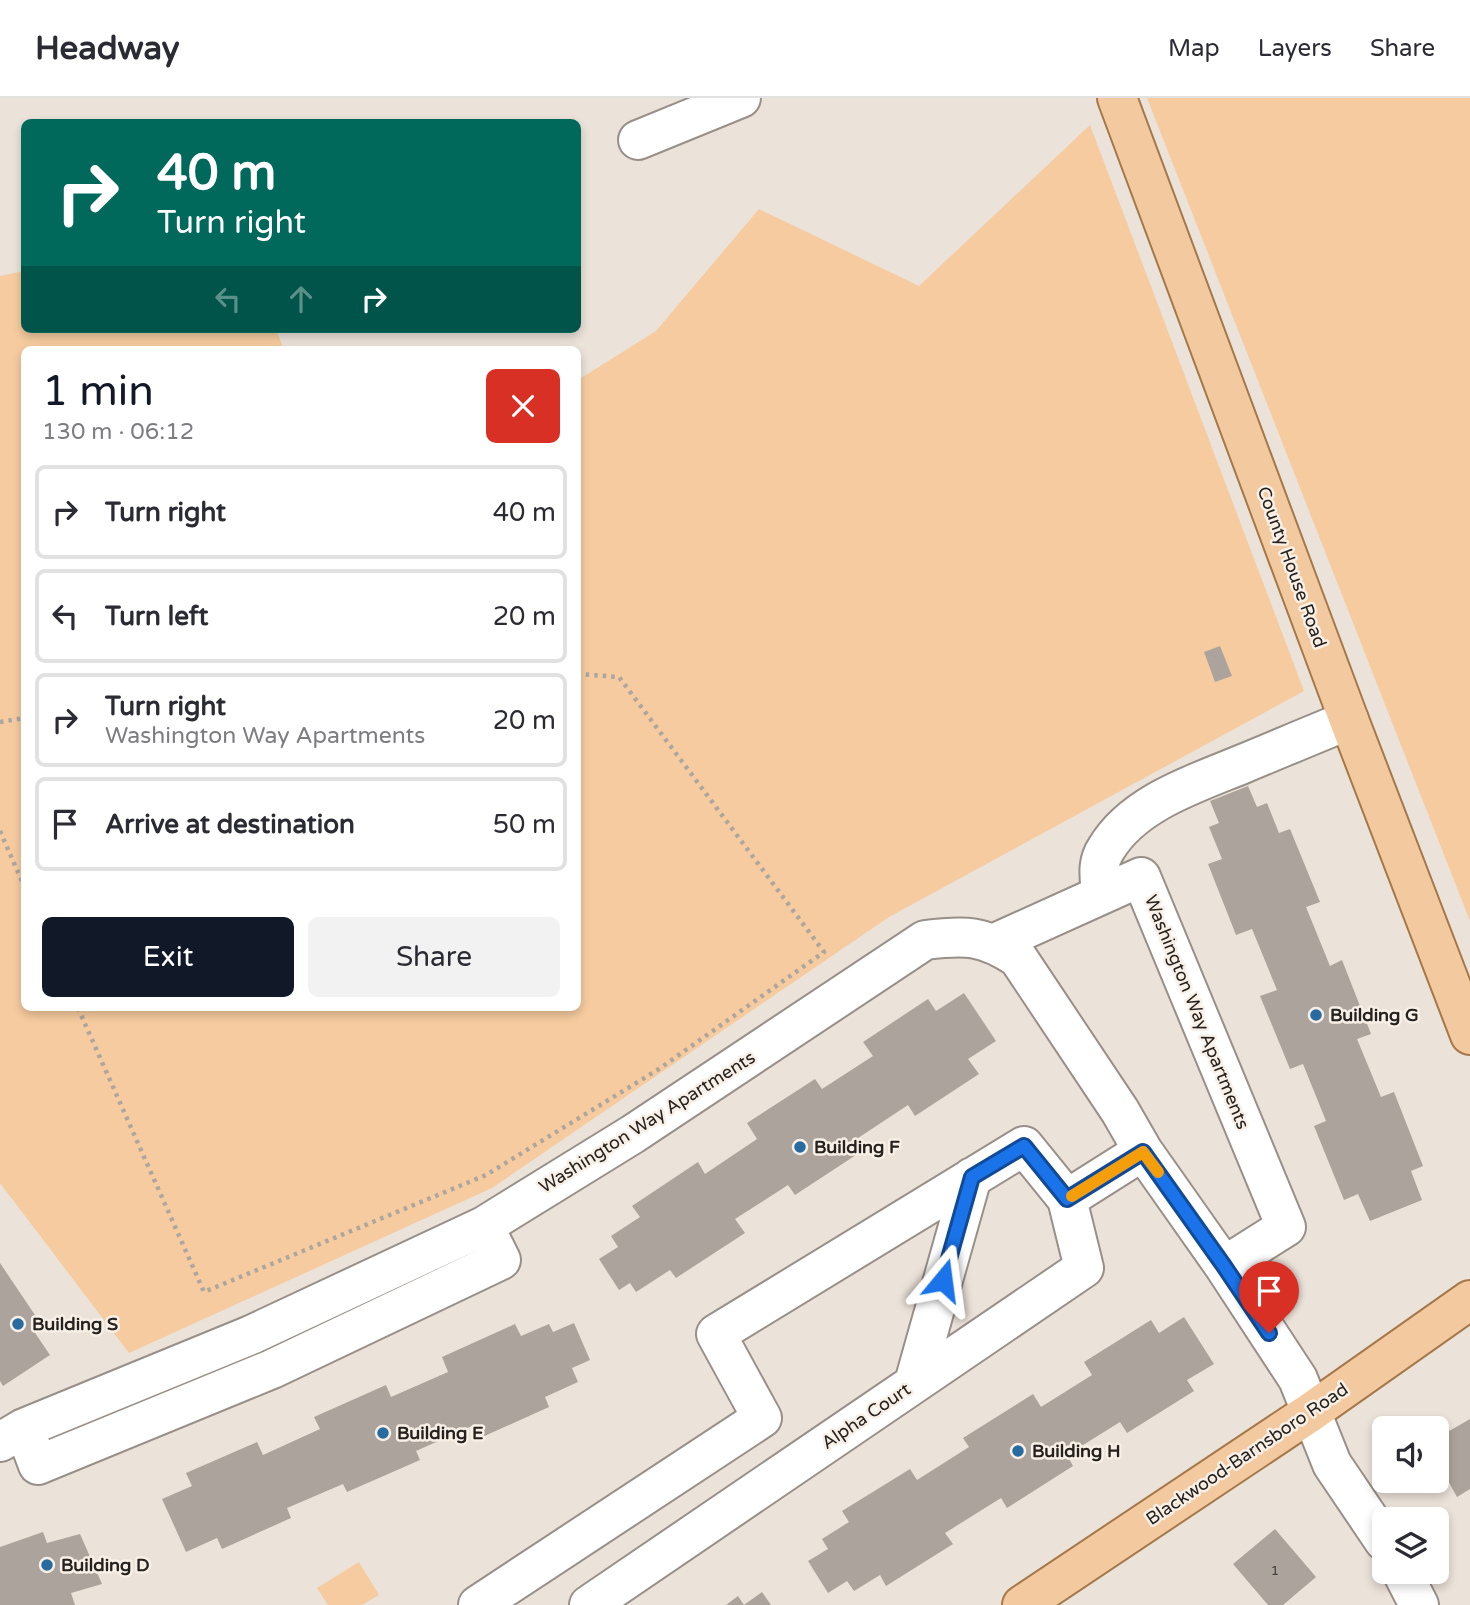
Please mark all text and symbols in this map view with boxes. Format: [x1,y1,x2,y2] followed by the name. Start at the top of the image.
[35,29,179,68] text: Headway
[1168,34,1220,63] text: Map
[1258,34,1332,63] text: Layers
[1370,34,1435,63] text: Share
[157,144,276,203] text: 40 m
[42,147,133,238] icon: right
[157,204,306,242] text: Turn right
[209,280,247,318] icon: left
[282,280,320,318] icon: ahead
[355,280,393,318] icon: right
[42,366,154,417] text: 1 min
[486,369,560,443] button: close
[42,418,194,446] text: 130 m · 06:12
[1253,483,1331,651] street label: County House Road
[46,493,84,531] icon: right
[105,497,226,528] text: Turn right
[493,497,556,528] text: 40 m
[46,597,84,635] icon: left
[105,601,208,632] text: Turn left
[493,601,556,632] text: 20 m
[105,691,226,722] text: Turn right
[46,701,84,739] icon: right
[493,705,556,736] text: 20 m
[105,722,425,750] text: Washington Way Apartments
[46,805,84,843] icon: arrive
[105,809,355,840] text: Arrive at destination
[493,809,556,840] text: 50 m
[1140,892,1254,1132] street label: Washington Way Apartments
[42,917,294,997] button: Exit
[308,917,560,997] button: Share
[1330,1004,1419,1026] place label: Building G
[1308,1007,1324,1023] marker: Building G
[535,1046,759,1198] street label: Washington Way Apartments
[814,1136,900,1158] place label: Building F
[792,1139,808,1155] marker: Building F
[906,1243,980,1317] position arrow
[1239,1261,1299,1333] pin
[1250,1272,1288,1310] icon: arrive
[32,1313,118,1335] place label: Building S
[10,1316,26,1332] marker: Building S
[817,1378,915,1454] street label: Alpha Court
[1142,1378,1352,1530] street label: Blackwood-Barnsboro Road
[1372,1416,1449,1584] map controls
[1372,1416,1449,1493] button: sound
[397,1422,484,1444] place label: Building E
[375,1425,391,1441] marker: Building E
[1032,1440,1121,1462] place label: Building H
[1010,1443,1026,1459] marker: Building H
[1372,1507,1449,1584] button: layers
[61,1554,150,1576] place label: Building D
[39,1557,55,1573] marker: Building D
[1271,1562,1279,1579] house number: 1

